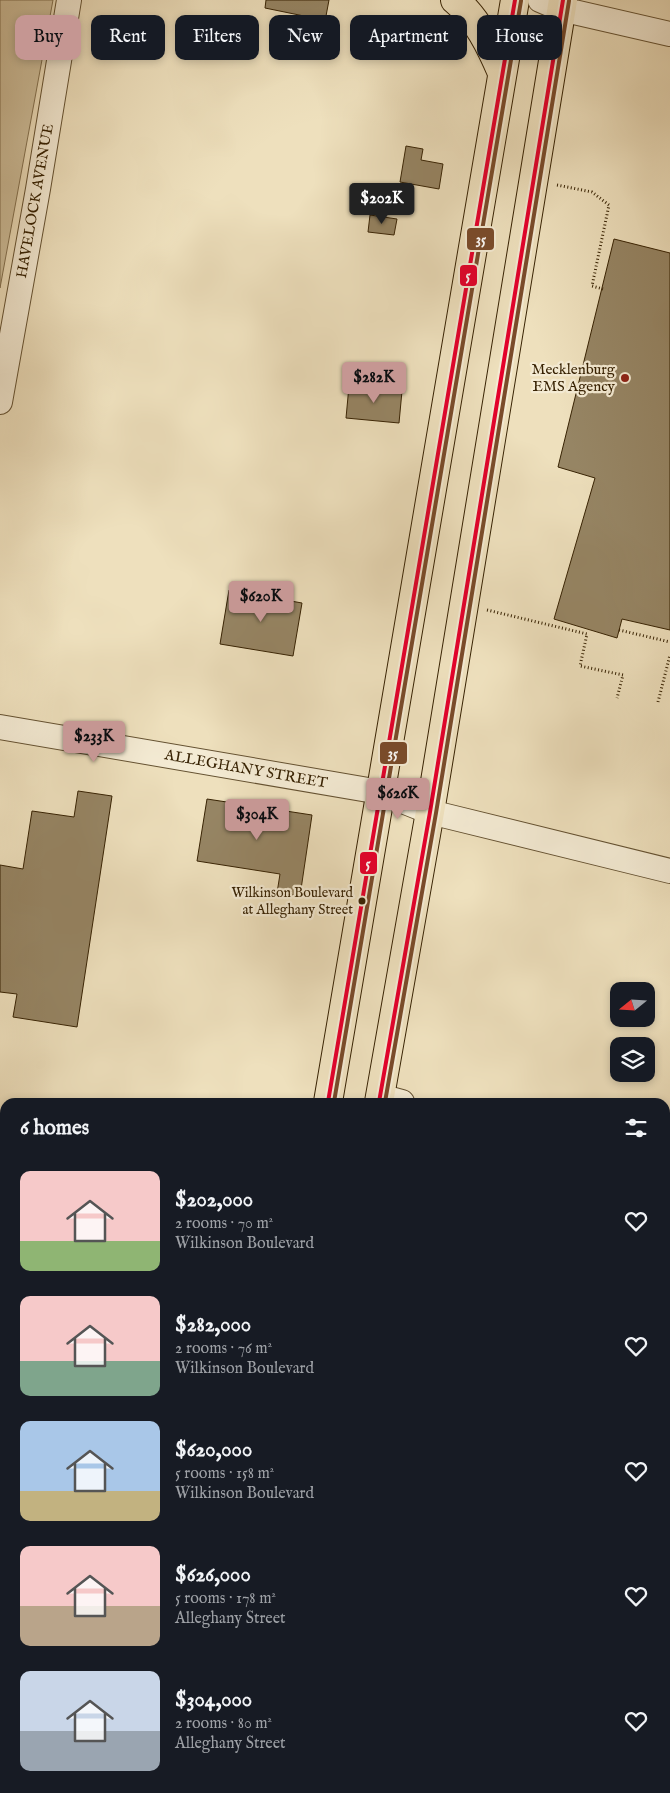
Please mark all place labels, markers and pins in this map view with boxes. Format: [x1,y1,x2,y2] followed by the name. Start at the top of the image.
[347,182,417,225] pin: $202K
[531,360,616,396] place label: Mecklenburg EMS Agency
[339,362,409,404] pin: $282K
[619,372,631,384] marker: Mecklenburg EMS Agency
[226,580,296,623] pin: $620K
[59,720,129,763] pin: $233K
[363,778,433,820] pin: $626K
[222,798,292,841] pin: $304K
[231,884,354,919] place label: Wilkinson Boulevard at Alleghany Street
[357,896,367,906] marker: Wilkinson Boulevard at Alleghany Street

